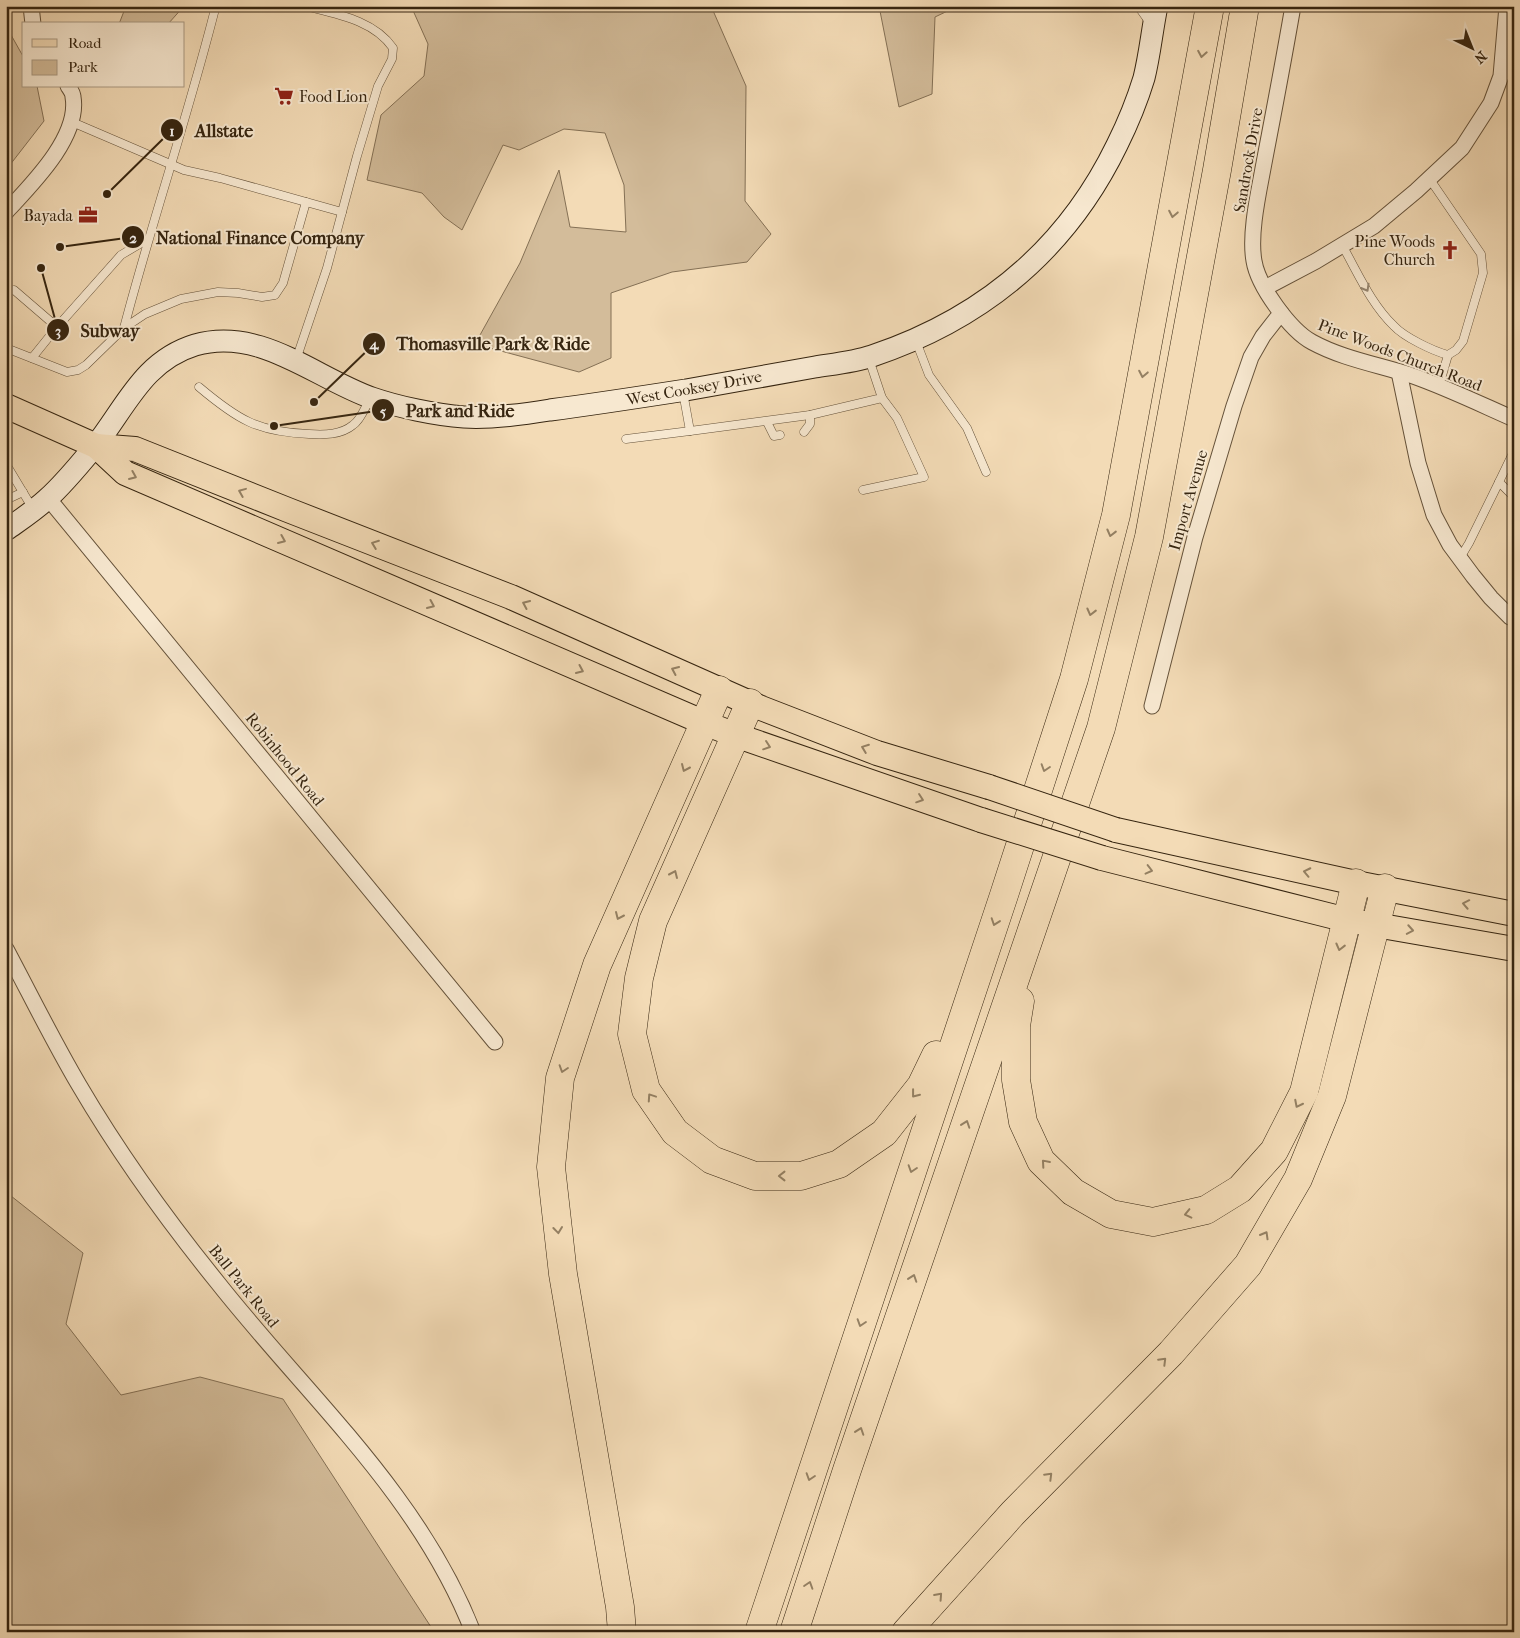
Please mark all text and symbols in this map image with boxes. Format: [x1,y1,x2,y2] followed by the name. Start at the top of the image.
[22,22,185,88] legend
[1448,22,1498,72] north arrow
[68,34,102,52] text: Road
[1471,47,1490,67] text: N
[1197,50,1207,59] one-way arrow
[68,58,98,76] text: Park
[273,85,295,107] supermarket icon: Food Lion
[299,87,368,106] place label: Food Lion
[1229,106,1267,214] street label: Sandrock Drive
[160,114,263,147] callout: Allstate
[194,121,253,142] text: Allstate
[169,122,175,140] text: 1
[77,204,99,226] office icon: Bayada
[24,206,74,225] place label: Bayada
[1168,210,1178,219] one-way arrow
[121,221,374,254] callout: National Finance Company
[156,228,366,249] text: National Finance Company
[129,229,137,247] text: 2
[1355,232,1435,269] place label: Pine Woods Church
[1439,239,1461,261] church icon: Pine Woods Church
[1360,282,1370,291] one-way arrow
[46,314,150,347] callout: Subway
[1315,315,1485,395] street label: Pine Woods Church Road
[80,321,141,342] text: Subway
[55,322,61,340] text: 3
[361,327,600,360] callout: Thomasville Park & Ride
[395,334,590,355] text: Thomasville Park & Ride
[369,335,380,353] text: 4
[624,367,763,409] street label: West Cooksey Drive
[1138,369,1148,378] one-way arrow
[371,394,525,427] callout: Park and Ride
[406,401,515,422] text: Park and Ride
[380,402,387,420] text: 5
[1165,447,1211,553] street label: Import Avenue
[128,470,137,480] one-way arrow
[238,488,247,498] one-way arrow
[1106,529,1117,538] one-way arrow
[278,535,286,545] one-way arrow
[371,540,380,550] one-way arrow
[426,599,435,609] one-way arrow
[522,599,531,610] one-way arrow
[1086,607,1097,616] one-way arrow
[575,664,584,675] one-way arrow
[671,666,680,676] one-way arrow
[242,708,329,810] street label: Robinhood Road
[762,740,770,750] one-way arrow
[861,744,869,754] one-way arrow
[680,763,691,772] one-way arrow
[1041,763,1051,771] one-way arrow
[916,793,924,803] one-way arrow
[1145,864,1153,874] one-way arrow
[1302,867,1311,878] one-way arrow
[668,870,679,879] one-way arrow
[1462,899,1470,910] one-way arrow
[615,911,625,920] one-way arrow
[990,917,1000,926] one-way arrow
[1405,924,1414,934] one-way arrow
[1335,942,1346,951] one-way arrow
[559,1064,569,1073] one-way arrow
[912,1088,920,1097] one-way arrow
[648,1093,657,1102] one-way arrow
[1294,1098,1304,1107] one-way arrow
[960,1120,970,1129] one-way arrow
[1042,1160,1051,1169] one-way arrow
[908,1164,918,1173] one-way arrow
[778,1171,786,1181] one-way arrow
[1184,1208,1193,1219] one-way arrow
[552,1226,563,1234] one-way arrow
[1259,1231,1269,1240] one-way arrow
[205,1241,283,1331] street label: Ball Park Road
[907,1274,917,1282] one-way arrow
[857,1319,867,1327] one-way arrow
[1158,1358,1167,1367] one-way arrow
[854,1428,864,1436] one-way arrow
[806,1473,816,1481] one-way arrow
[1043,1473,1052,1482] one-way arrow
[803,1582,813,1590] one-way arrow
[933,1592,942,1601] one-way arrow

